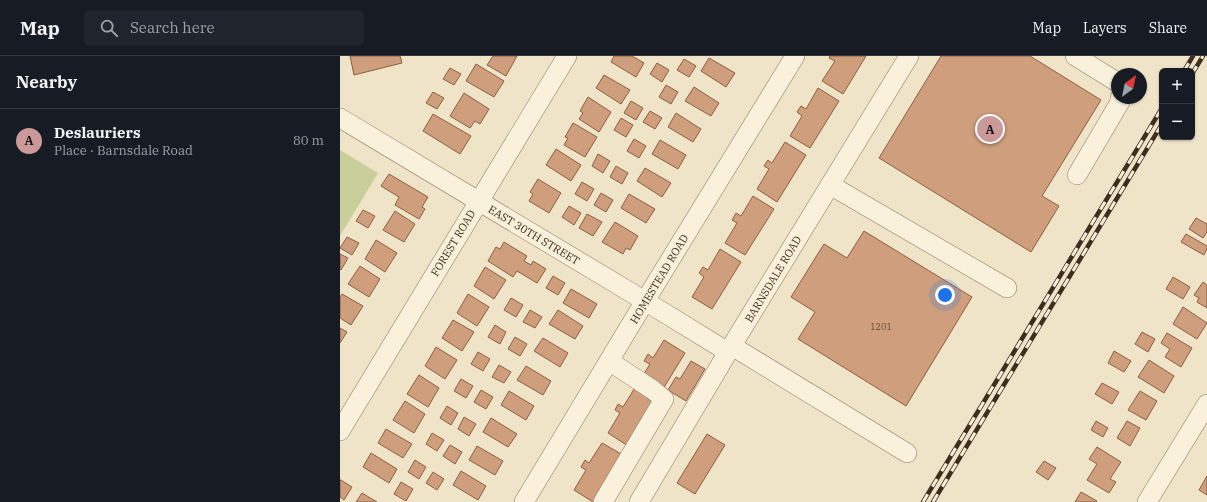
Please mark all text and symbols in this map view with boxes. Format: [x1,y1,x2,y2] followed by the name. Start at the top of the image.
[84,10,364,46] search box
[20,16,60,40] text: Map
[98,17,120,39] icon: search
[130,18,214,37] text: Search here
[1033,19,1061,37] text: Map
[1083,19,1127,37] text: Layers
[1149,19,1187,37] text: Share
[1111,68,1147,104] north arrow
[1159,68,1195,140] map controls
[1159,68,1195,104] button: +
[16,71,77,93] text: Nearby
[1159,104,1195,140] button: −
[977,114,1003,144] pin: A
[54,123,141,142] text: Deslauriers
[24,132,34,149] text: A
[293,132,324,149] text: 80 m
[54,142,193,159] text: Place · Barnsdale Road
[486,202,582,268] street label: EAST 30TH STREET
[428,207,479,279] street label: FOREST ROAD
[627,232,691,326] street label: HOMESTEAD ROAD
[742,233,804,325] street label: BARNSDALE ROAD
[935,285,955,305] your location
[870,321,892,332] house number: 1201

